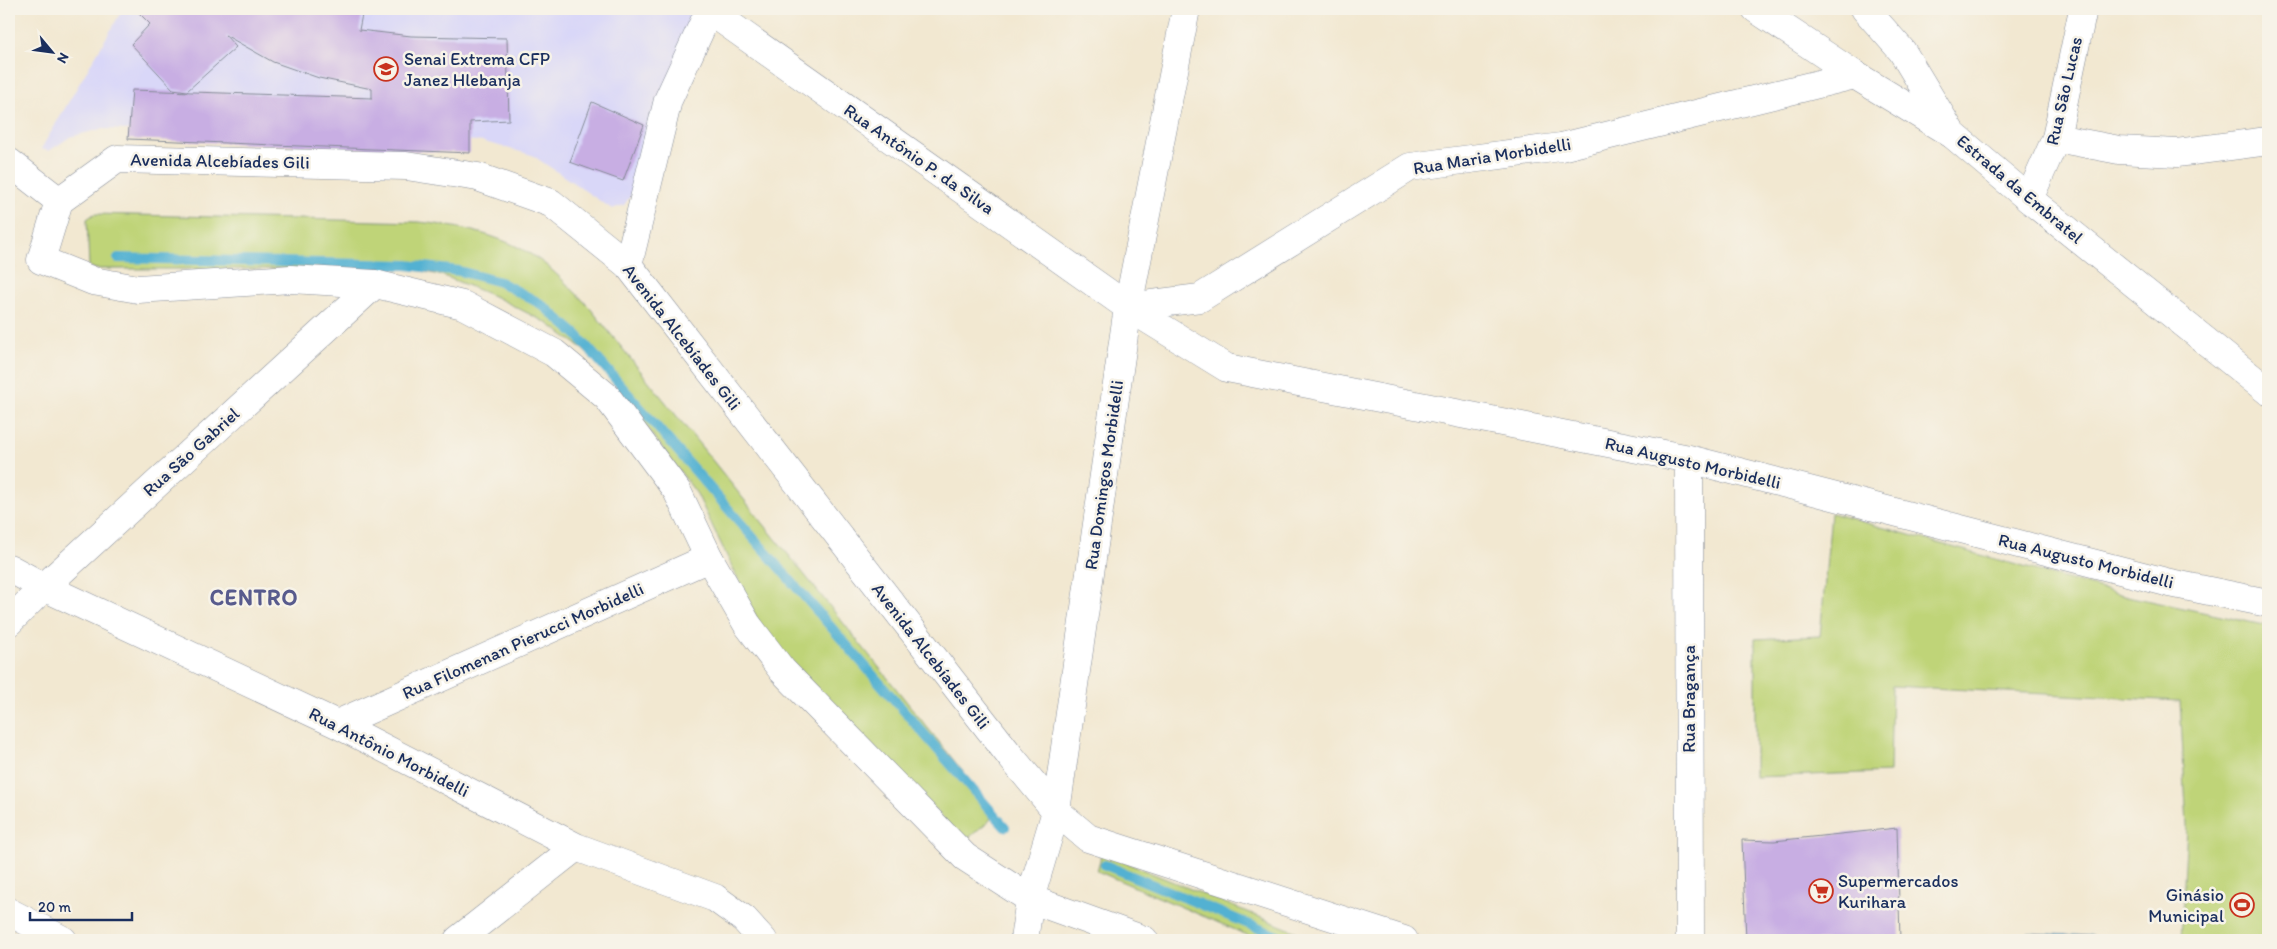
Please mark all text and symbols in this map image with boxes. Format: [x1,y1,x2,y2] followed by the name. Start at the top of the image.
[28,28,78,78] north arrow
[2041,35,2087,147] street label: Rua São Lucas
[404,48,551,91] place label: Senai Extrema CFP Janez Hlebanja
[53,50,73,66] text: N
[373,56,399,82] school or university icon: Senai Extrema CFP Janez Hlebanja
[840,99,999,219] street label: Rua Antônio P. da Silva
[1952,130,2088,248] street label: Estrada da Embratel
[1412,133,1572,179] street label: Rua Maria Morbidelli
[130,148,310,174] street label: Avenida Alcebíades Gili
[618,260,746,414] street label: Avenida Alcebíades Gili
[1080,379,1128,571] street label: Rua Domingos Morbidelli
[138,403,244,501] street label: Rua São Gabriel
[1603,432,1783,494] street label: Rua Augusto Morbidelli
[1996,529,2176,593] street label: Rua Augusto Morbidelli
[399,578,647,704] street label: Rua Filomenan Pierucci Morbidelli
[867,579,995,733] street label: Avenida Alcebíades Gili
[210,584,298,611] district label: CENTRO
[1678,645,1700,753] street label: Rua Bragança
[305,702,473,802] street label: Rua Antônio Morbidelli
[1838,870,1958,913] place label: Supermercados Kurihara
[1808,878,1834,904] supermarket icon: Supermercados Kurihara
[2148,884,2224,927] place label: Ginásio Municipal
[30,889,132,921] scale bar
[2229,892,2255,918] sports icon: Ginásio Municipal
[38,898,72,916] text: 20 m

